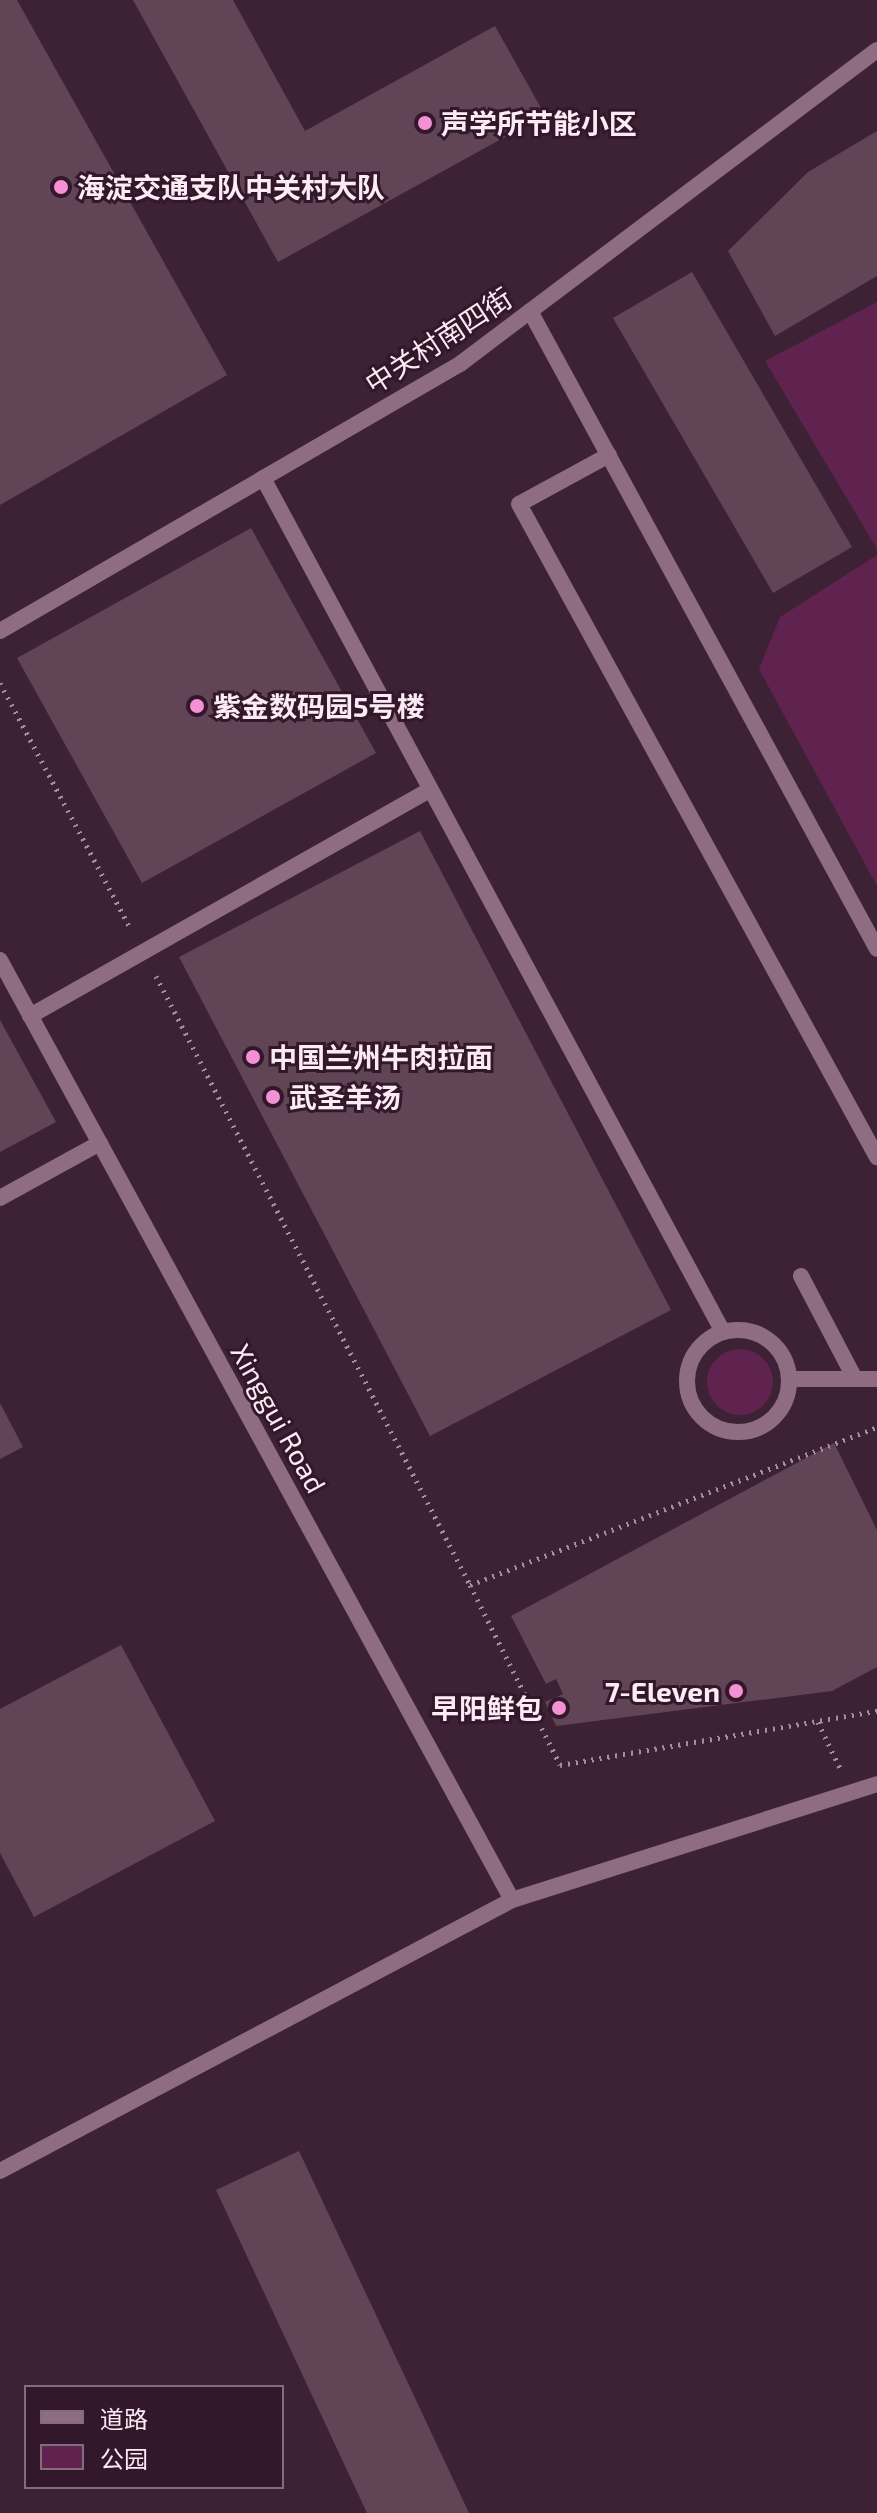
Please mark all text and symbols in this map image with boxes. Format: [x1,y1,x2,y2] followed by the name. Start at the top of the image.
[441,106,637,140] place label: 声学所节能小区
[416,114,434,132] marker: 声学所节能小区
[77,170,385,204] place label: 海淀交通支队中关村大队
[52,178,70,196] marker: 海淀交通支队中关村大队
[358,280,518,400] street label: 中关村南四街
[213,689,424,723] place label: 紫金数码园5号楼
[188,697,206,715] marker: 紫金数码园5号楼
[269,1040,493,1074] place label: 中国兰州牛肉拉面
[244,1048,262,1066] marker: 中国兰州牛肉拉面
[289,1080,401,1114] place label: 武圣羊汤
[264,1088,282,1106] marker: 武圣羊汤
[224,1338,334,1498] street label: Xinggui Road
[605,1674,720,1708] place label: 7-Eleven
[727,1682,745,1700] marker: 7-Eleven
[431,1691,543,1725] place label: 早阳鲜包
[550,1699,568,1717] marker: 早阳鲜包
[24,2385,284,2489] legend
[100,2404,148,2433] text: 道路
[100,2444,148,2473] text: 公园

